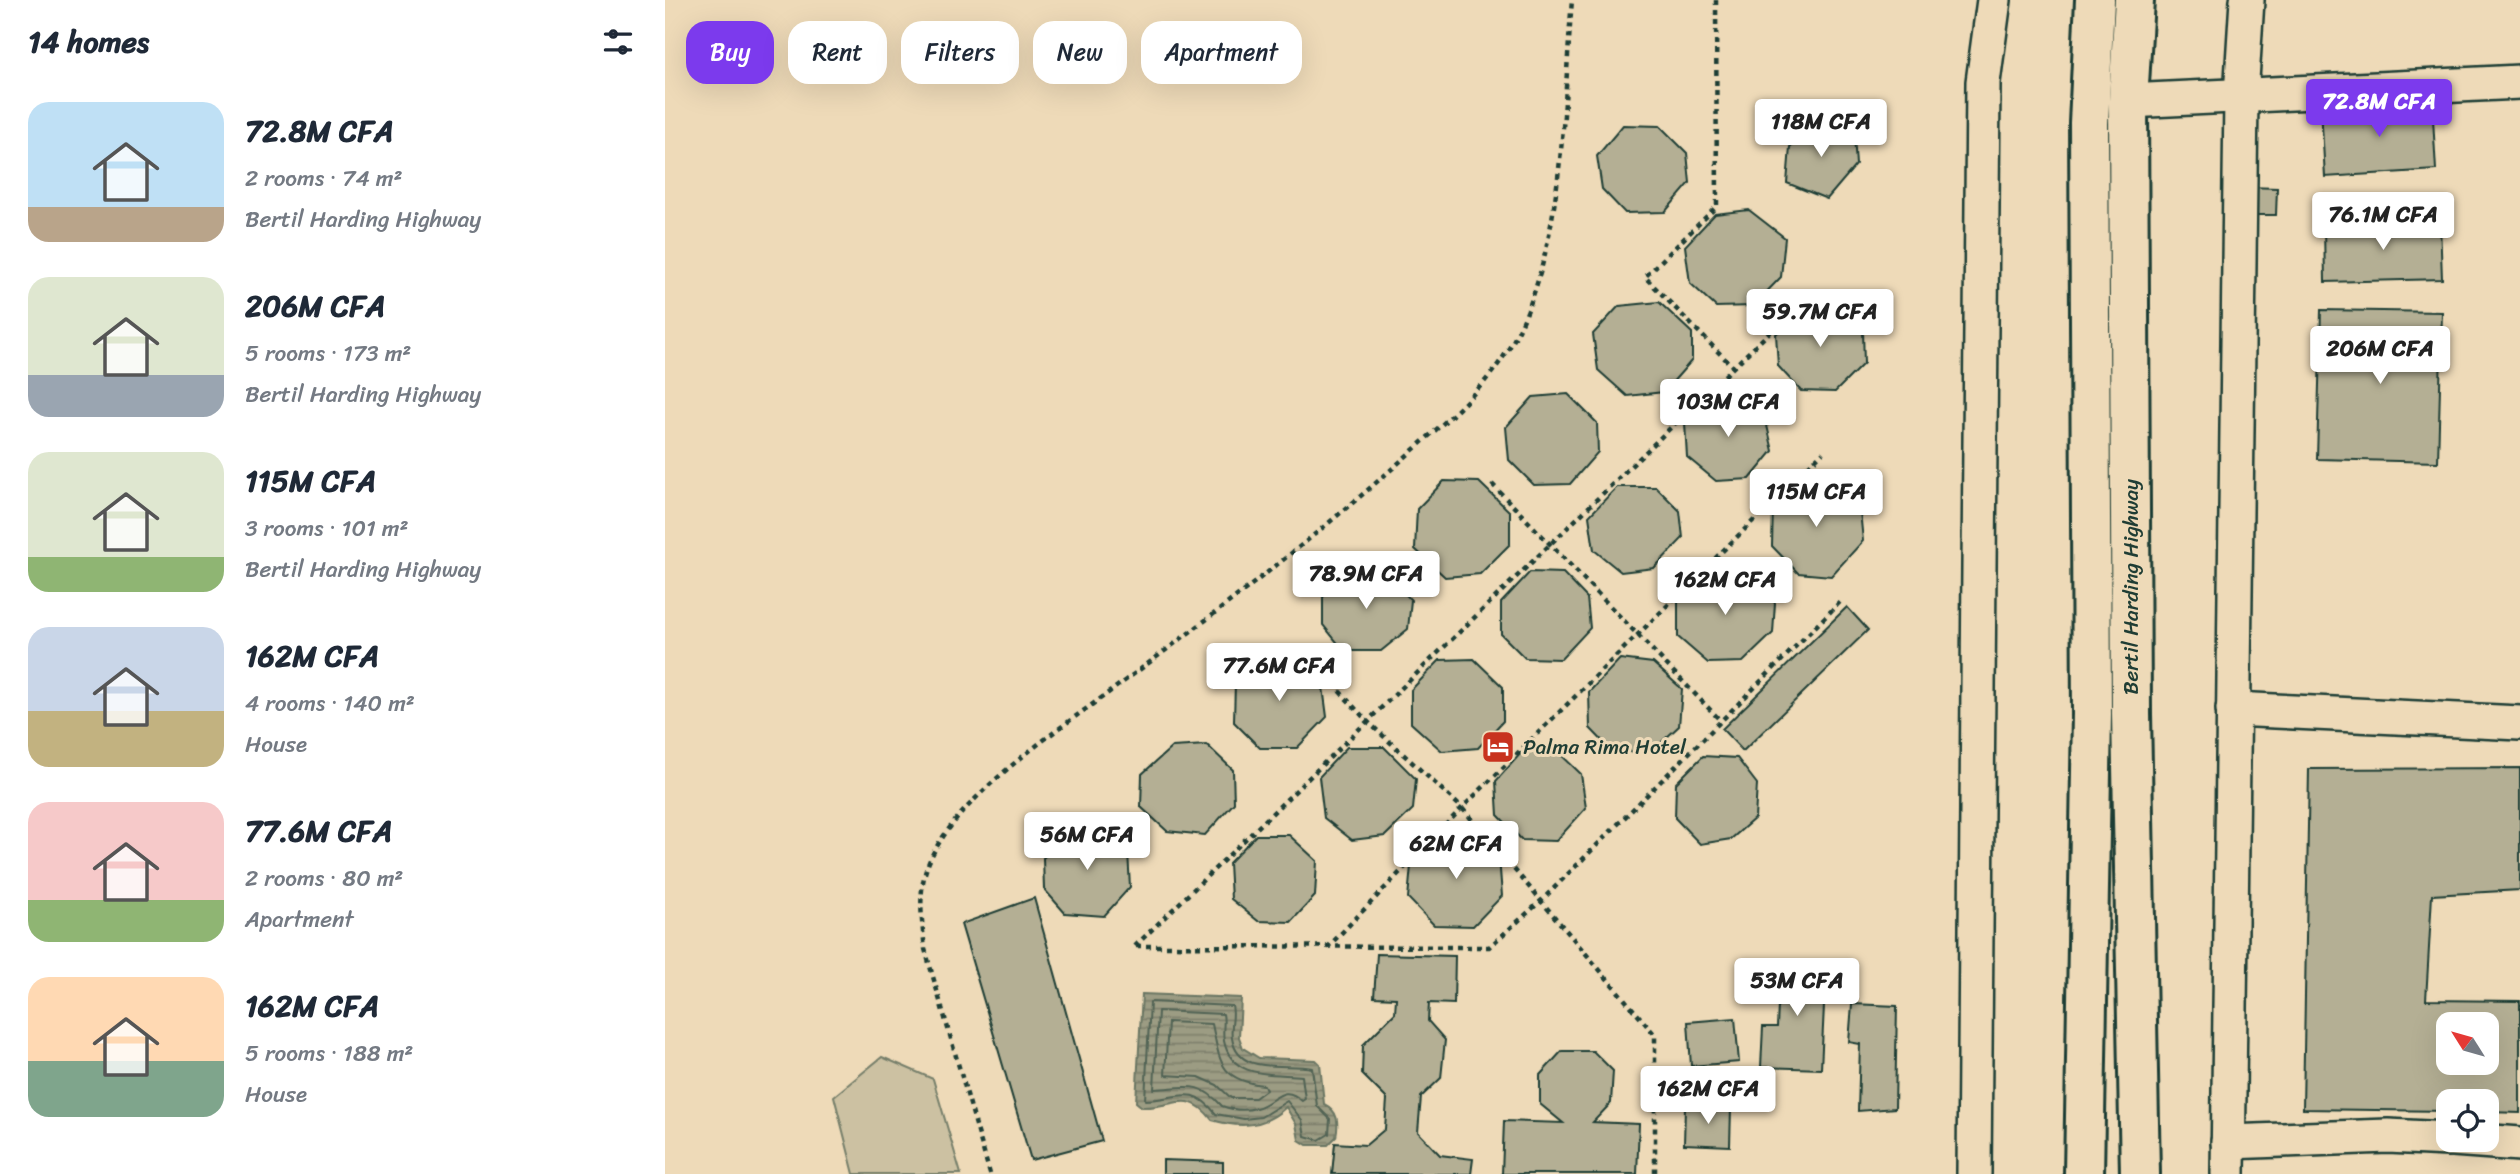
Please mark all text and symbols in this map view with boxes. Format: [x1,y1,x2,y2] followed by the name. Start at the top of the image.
[28,15,149,69] text: 14 homes
[686,21,774,84] chip: Buy
[788,21,887,84] chip: Rent
[901,21,1019,84] chip: Filters
[1033,21,1127,84] chip: New
[1141,21,1302,84] chip: Apartment
[599,23,637,61] icon: filters
[2299,80,2459,139] pin: 72.8M CFA
[2322,81,2436,122] text: 72.8M CFA
[1749,100,1893,159] pin: 118M CFA
[1771,101,1871,142] text: 118M CFA
[245,104,394,158] text: 72.8M CFA
[84,130,168,214] icon: home
[245,158,402,199] text: 2 rooms · 74 m²
[2303,192,2463,252] pin: 76.1M CFA
[2328,194,2438,235] text: 76.1M CFA
[245,199,481,240] text: Bertil Harding Highway
[245,279,385,333] text: 206M CFA
[1740,290,1900,349] pin: 59.7M CFA
[1763,291,1877,332] text: 59.7M CFA
[84,305,168,389] icon: home
[2308,326,2452,386] pin: 206M CFA
[2326,328,2434,369] text: 206M CFA
[245,333,411,374] text: 5 rooms · 173 m²
[245,374,481,415] text: Bertil Harding Highway
[1656,380,1800,439] pin: 103M CFA
[1676,381,1780,422] text: 103M CFA
[245,454,376,508] text: 115M CFA
[1744,470,1888,529] pin: 115M CFA
[1766,471,1866,512] text: 115M CFA
[2112,479,2150,695] street label: Bertil Harding Highway
[84,480,168,564] icon: home
[245,508,409,549] text: 3 rooms · 101 m²
[245,549,481,590] text: Bertil Harding Highway
[1286,552,1446,611] pin: 78.9M CFA
[1309,553,1423,594] text: 78.9M CFA
[1653,558,1797,617] pin: 162M CFA
[1674,559,1776,600] text: 162M CFA
[245,629,379,683] text: 162M CFA
[1199,644,1359,703] pin: 77.6M CFA
[1223,645,1336,686] text: 77.6M CFA
[84,655,168,739] icon: home
[245,683,415,724] text: 4 rooms · 140 m²
[245,724,307,765] text: House
[1479,728,1517,766] hotel icon: Palma Rima Hotel
[1523,728,1687,766] place label: Palma Rima Hotel
[245,804,392,858] text: 77.6M CFA
[1022,812,1152,872] pin: 56M CFA
[1040,814,1134,855] text: 56M CFA
[1391,822,1521,881] pin: 62M CFA
[1409,823,1503,864] text: 62M CFA
[84,830,168,914] icon: home
[245,858,403,899] text: 2 rooms · 80 m²
[245,899,354,940] text: Apartment
[1732,958,1862,1018] pin: 53M CFA
[1750,960,1844,1001] text: 53M CFA
[245,979,379,1033] text: 162M CFA
[84,1005,168,1089] icon: home
[2436,1012,2499,1074] north arrow
[2436,1012,2499,1152] map controls
[245,1033,413,1074] text: 5 rooms · 188 m²
[1636,1066,1780,1126] pin: 162M CFA
[1657,1068,1759,1109] text: 162M CFA
[245,1074,307,1115] text: House
[2436,1089,2499,1152] button: locate

